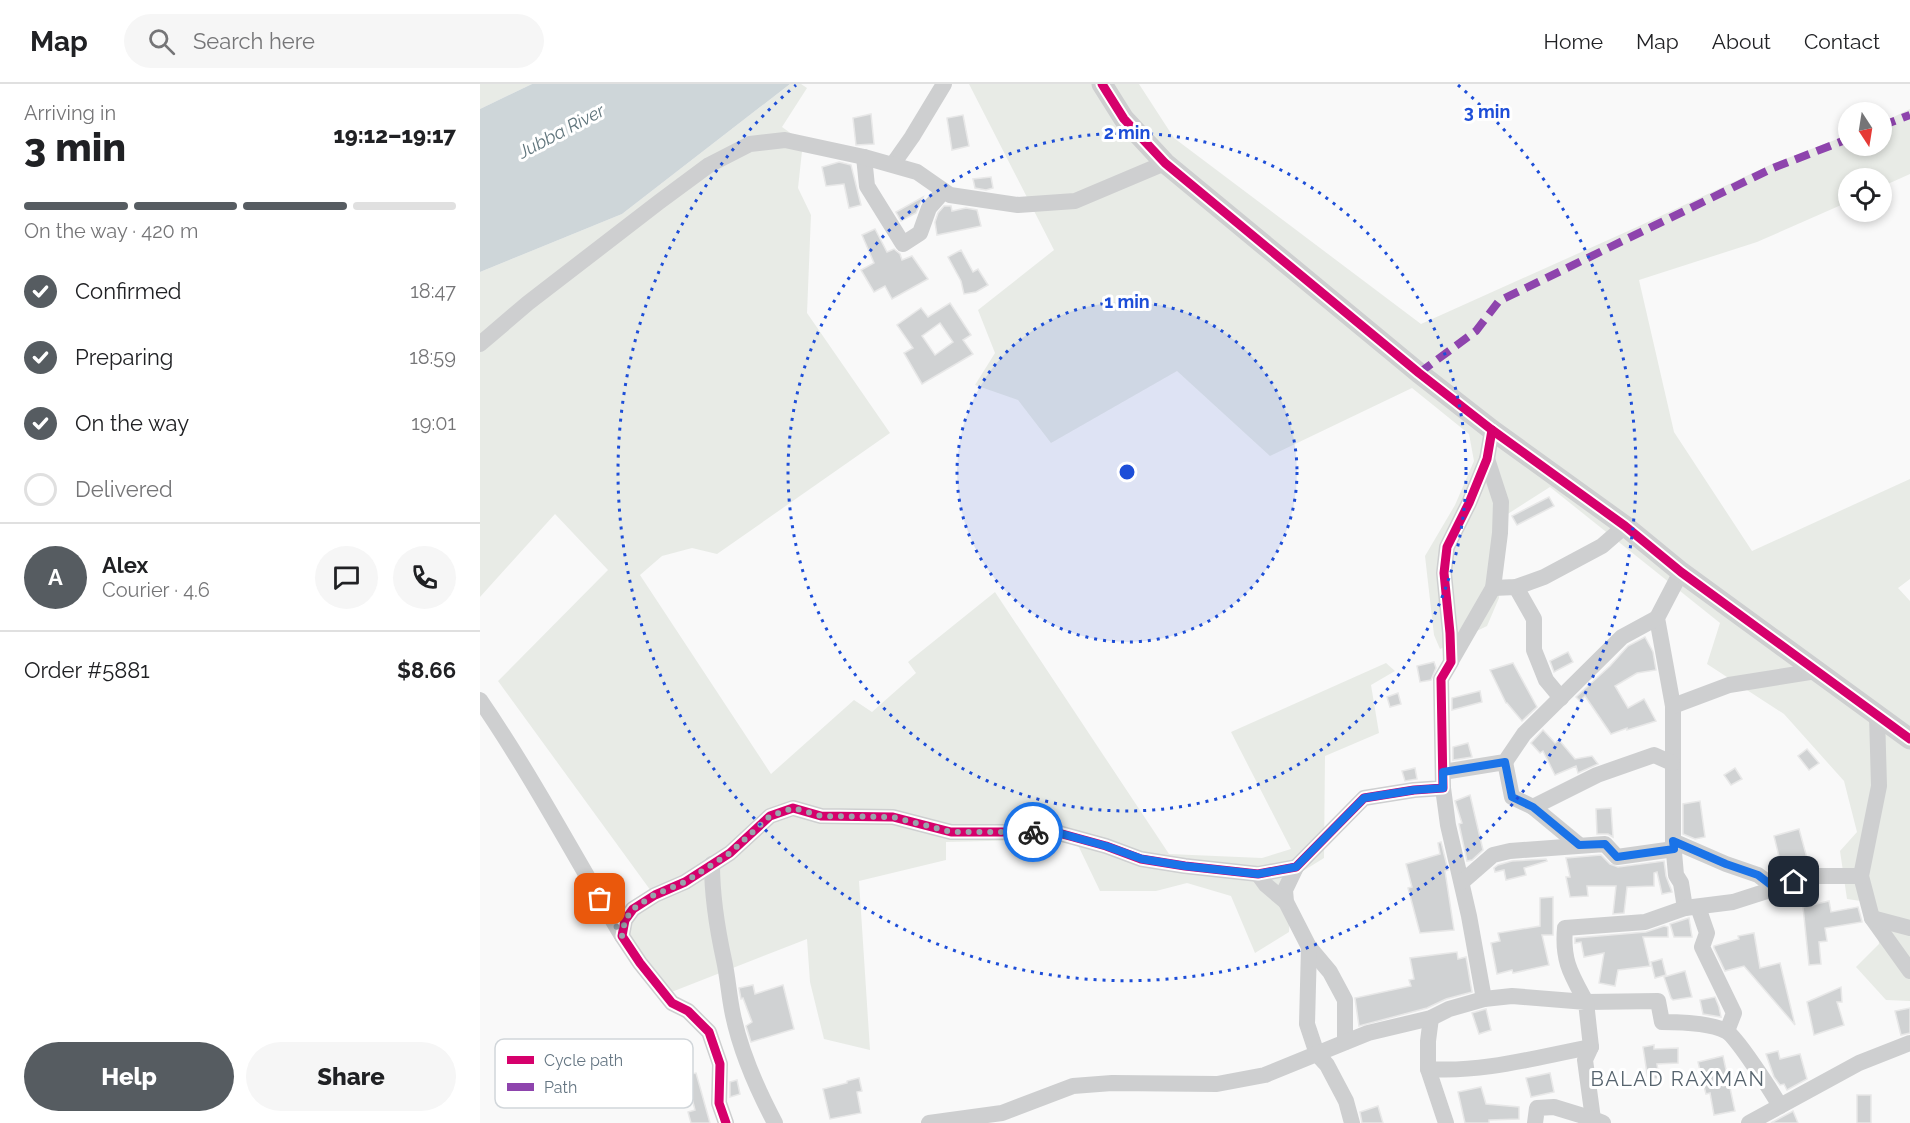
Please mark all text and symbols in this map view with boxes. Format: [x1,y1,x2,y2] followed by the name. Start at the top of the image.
[124,14,544,68] search box
[30,25,88,58] text: Map
[145,25,178,58] icon: search
[193,28,315,54] text: Search here
[1544,29,1603,54] text: Home
[1636,29,1679,54] text: Map
[1712,29,1771,54] text: About
[1804,29,1880,54] text: Contact
[513,99,608,163] water label: Jubba River
[24,101,116,125] text: Arriving in
[1464,101,1510,122] text: 3 min
[1838,102,1892,156] north arrow
[1838,102,1892,222] map controls
[333,122,456,148] text: 19:12–19:17
[1104,122,1150,143] text: 2 min
[24,124,126,170] text: 3 min
[1838,168,1892,222] button: locate
[24,219,198,243] text: On the way · 420 m
[24,275,57,308] icon: check
[75,278,182,304] text: Confirmed
[410,279,456,303] text: 18:47
[1104,291,1150,312] text: 1 min
[24,341,57,374] icon: check
[75,344,173,370] text: Preparing
[409,345,456,369] text: 18:59
[24,407,57,440] icon: check
[75,410,189,436] text: On the way
[411,411,456,435] text: 19:01
[1117,462,1137,482] centre of rings
[75,476,173,502] text: Delivered
[315,546,378,609] button: chat
[393,546,456,609] button: phone
[102,552,148,578] text: Alex
[48,564,63,590] text: A
[102,578,210,602] text: Courier · 4.6
[24,657,150,683] text: Order #5881
[397,657,456,683] text: $8.66
[1003,802,1063,862] courier
[1017,816,1050,849] icon: bike
[1768,856,1819,907] pin
[1777,865,1810,898] icon: home
[574,873,625,924] pin
[583,882,616,915] icon: bag
[495,1039,693,1108] legend
[24,1042,234,1111] button: Help
[246,1042,456,1111] button: Share
[544,1051,623,1070] text: Cycle path
[1591,1067,1765,1091] district label: BALAD RAXMAN
[544,1078,577,1097] text: Path

